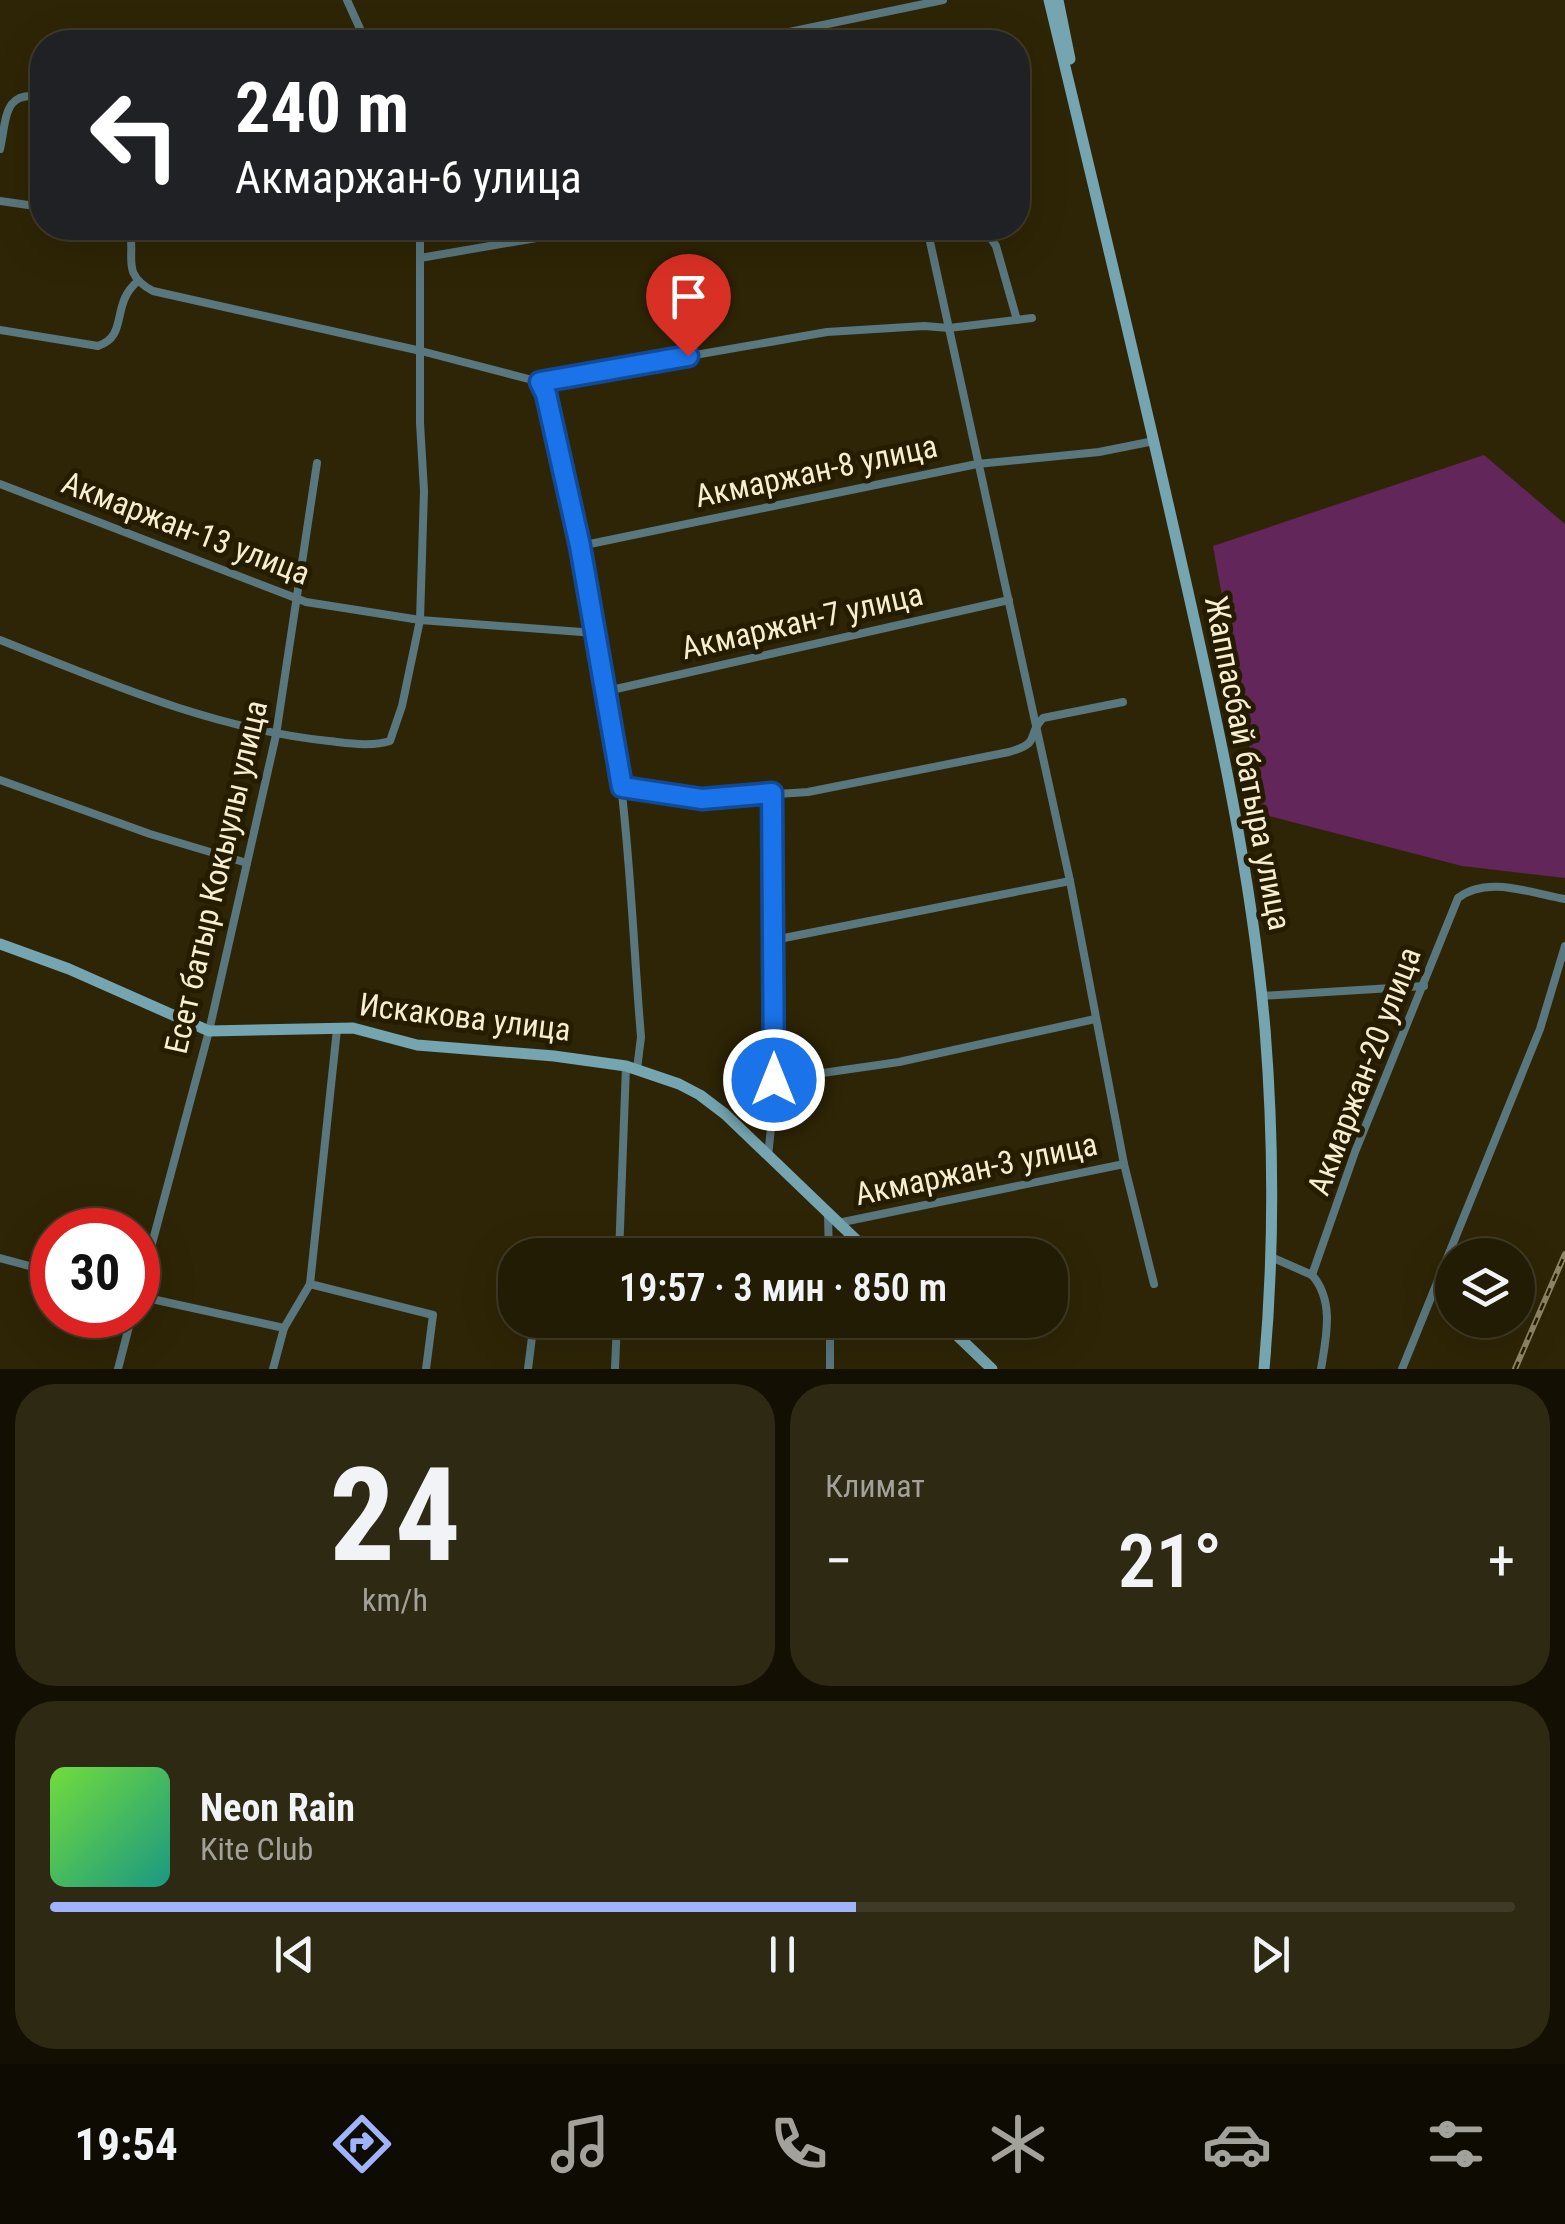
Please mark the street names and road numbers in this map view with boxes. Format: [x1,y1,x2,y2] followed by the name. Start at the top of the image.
[691,427,941,515] street label: Акмаржан-8 улица
[57,463,315,593] street label: Акмаржан-13 улица
[678,575,926,667] street label: Акмаржан-7 улица
[1197,593,1299,933] street label: Жаппасбай батыра улица
[157,697,275,1057] street label: Есет батыр Кокыулы улица
[1299,942,1429,1200] street label: Акмаржан-20 улица
[357,985,573,1049] street label: Искакова улица
[851,1125,1101,1213] street label: Акмаржан-3 улица

